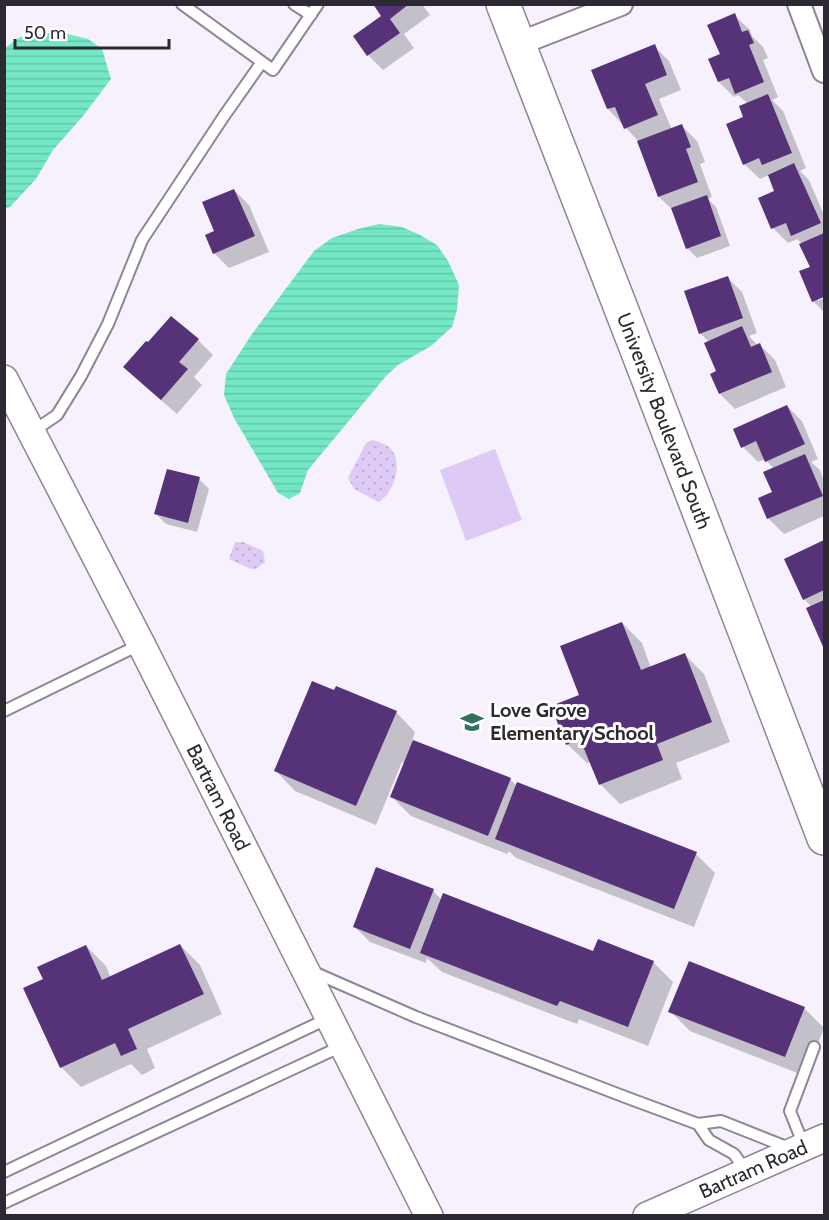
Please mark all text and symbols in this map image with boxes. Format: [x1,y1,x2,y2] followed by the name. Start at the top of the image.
[15,12,170,50] scale bar
[24,22,66,44] text: 50 m
[612,309,717,532] street label: University Boulevard South
[490,698,654,745] place label: Love Grove Elementary School
[459,709,485,735] school or university icon: Love Grove Elementary School
[181,740,255,854] street label: Bartram Road
[695,1135,811,1204] street label: Bartram Road

